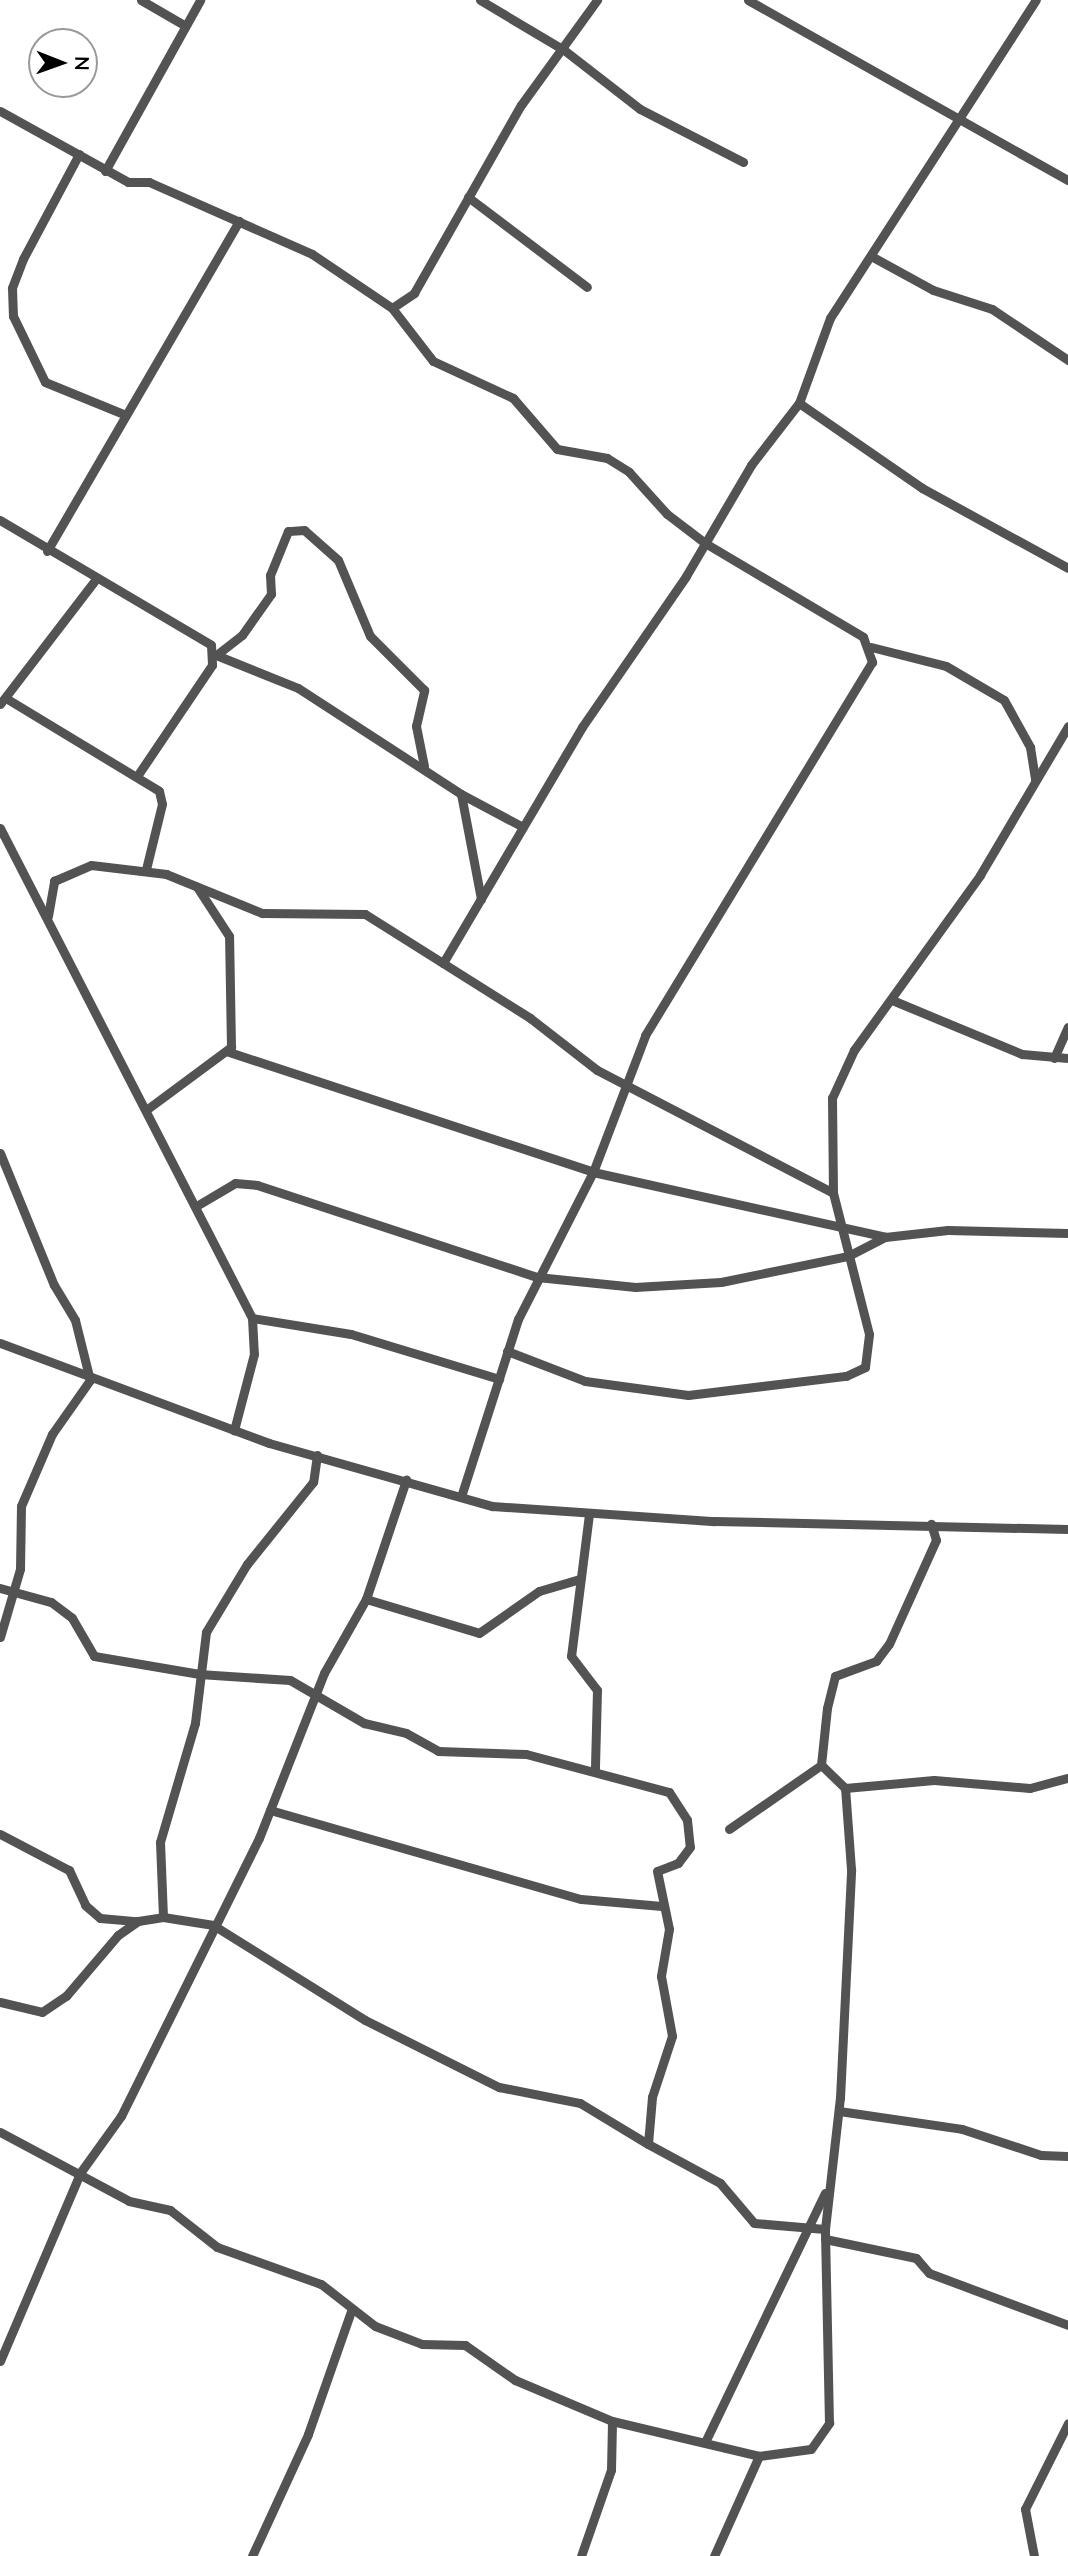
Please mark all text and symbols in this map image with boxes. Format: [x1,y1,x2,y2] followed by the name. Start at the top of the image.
[28,28,98,98] north arrow
[71,56,94,71] text: N

